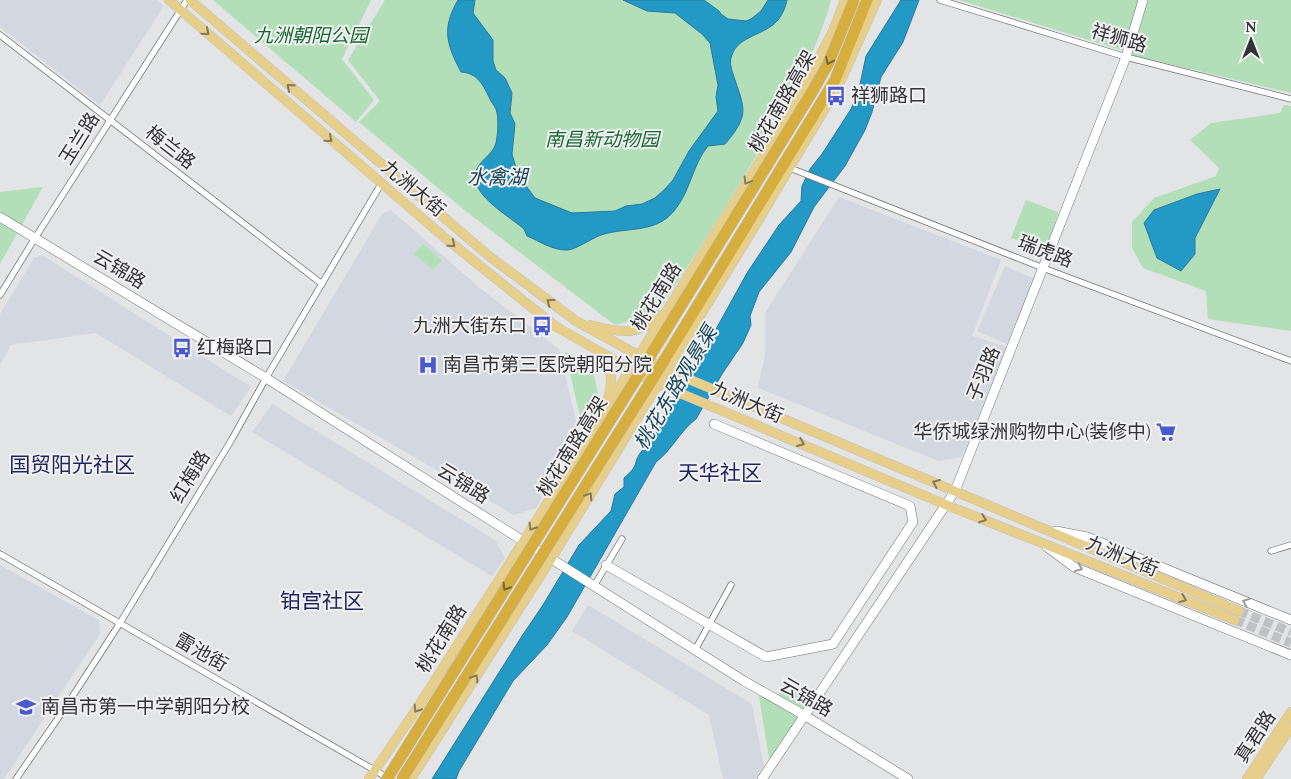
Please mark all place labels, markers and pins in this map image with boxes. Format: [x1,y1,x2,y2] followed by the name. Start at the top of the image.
[851,82,927,111] place label: 祥狮路口
[825,85,847,107] bus stop icon: 祥狮路口
[413,312,527,341] place label: 九洲大街东口
[531,315,553,337] bus stop icon: 九洲大街东口
[197,334,273,363] place label: 红梅路口
[171,337,193,359] bus stop icon: 红梅路口
[443,351,652,380] place label: 南昌市第三医院朝阳分院
[417,354,439,376] hospital icon: 南昌市第三医院朝阳分院
[913,418,1151,447] place label: 华侨城绿洲购物中心(装修中)
[1155,421,1177,443] supermarket icon: 华侨城绿洲购物中心(装修中)
[41,693,250,722] place label: 南昌市第一中学朝阳分校
[15,696,37,718] school or university icon: 南昌市第一中学朝阳分校

